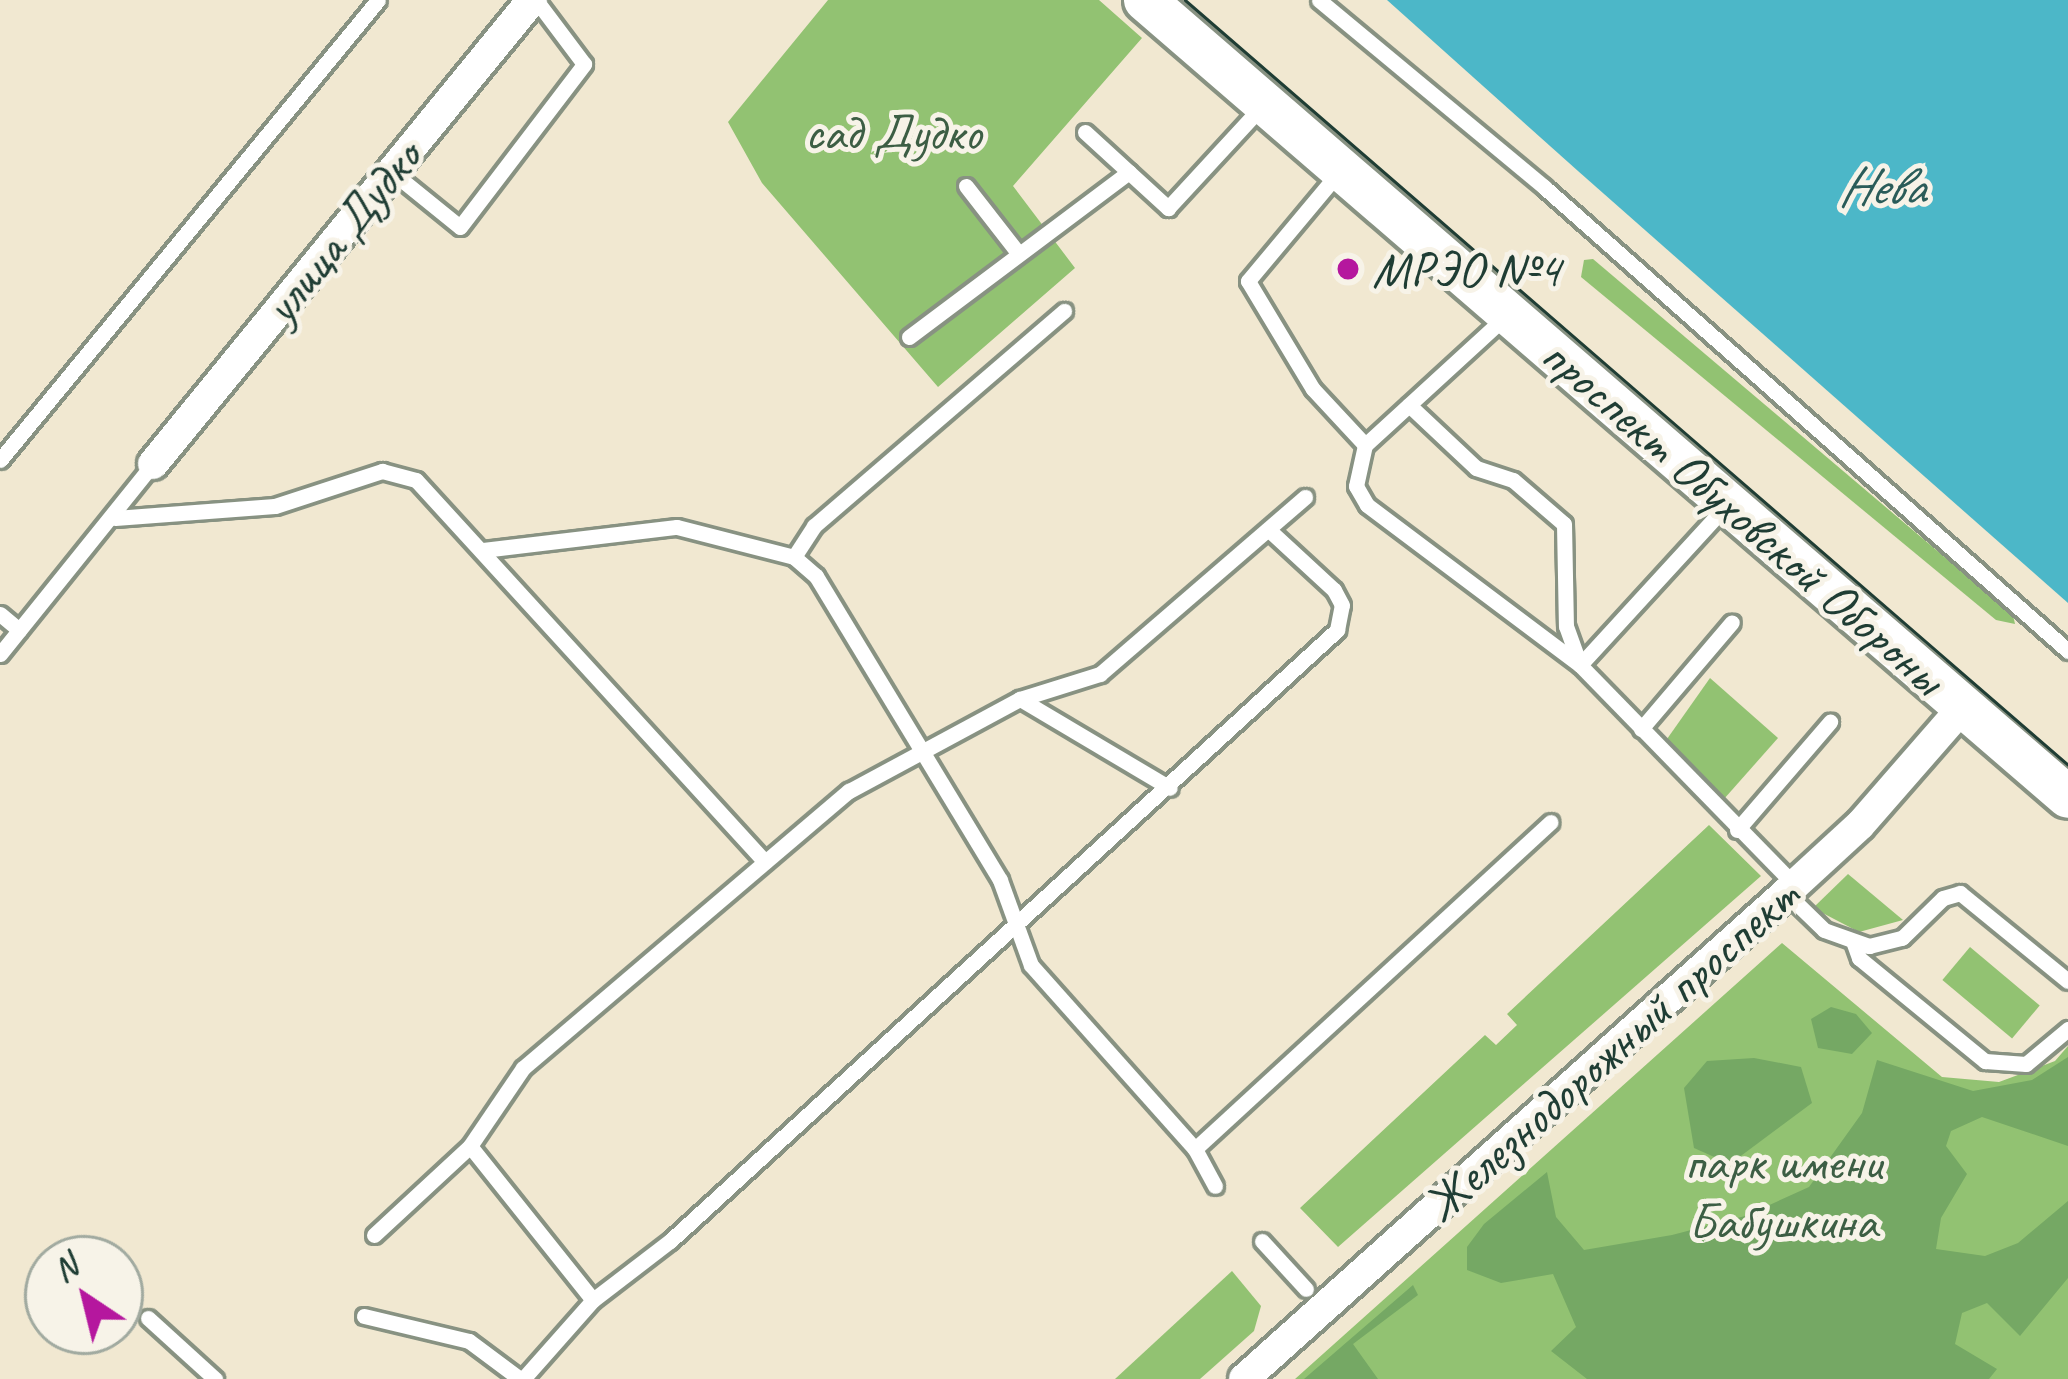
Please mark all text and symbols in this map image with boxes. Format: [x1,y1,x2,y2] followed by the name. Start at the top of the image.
[805,101,981,163] park label: сад Дудко
[250,128,434,336] street label: улица Дудко
[1838,154,1924,218] water label: Нева
[1372,238,1560,300] place label: МРЭО №4
[1335,256,1361,282] marker: МРЭО №4
[1529,325,1957,707] street label: проспект Обуховской Обороны
[1410,865,1812,1235] street label: Железнодорожный проспект
[1686,1132,1880,1252] park label: парк имени Бабушкина
[24,1235,144,1355] north arrow
[45,1245,85,1291] text: N

